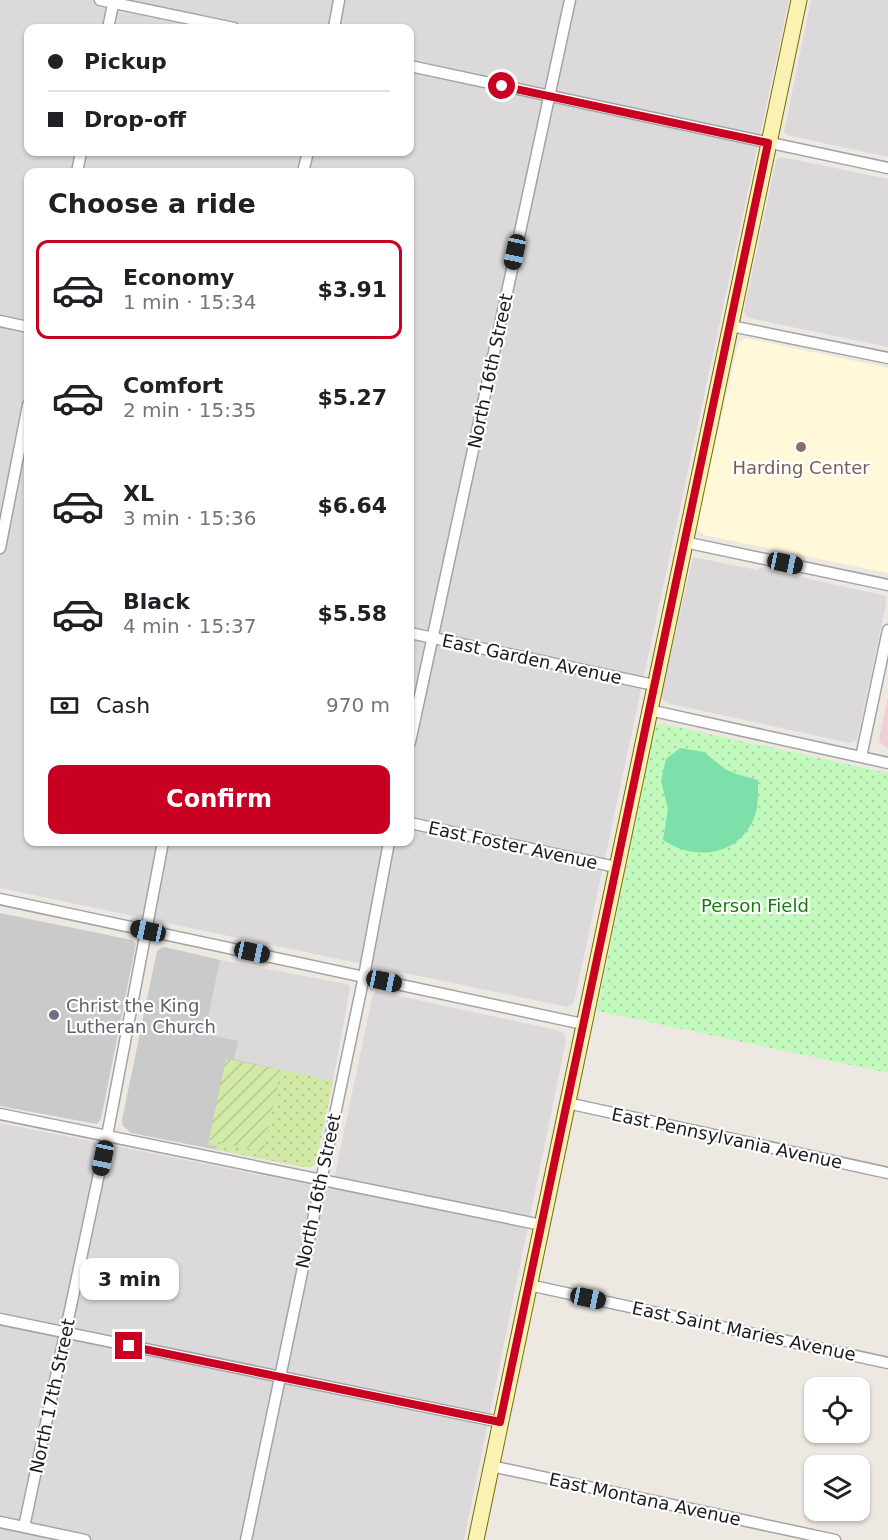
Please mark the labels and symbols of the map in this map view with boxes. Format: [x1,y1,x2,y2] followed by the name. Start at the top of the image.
[488,72,515,99] route start
[502,233,528,271] car
[463,292,517,450] street label: North 16th Street
[794,440,808,454] marker: Harding Center
[732,457,870,478] place label: Harding Center
[766,550,804,576] car
[440,630,624,688] street label: East Garden Avenue
[426,817,600,873] street label: East Foster Avenue
[701,895,809,916] park label: Person Field
[129,918,167,944] car
[233,939,271,965] car
[365,968,403,994] car
[66,995,216,1037] place label: Christ the King Lutheran Church
[47,1008,61,1022] marker: Christ the King Lutheran Church
[610,1103,844,1173] street label: East Pennsylvania Avenue
[291,1112,345,1270] street label: North 16th Street
[90,1139,116,1177] car
[80,1259,178,1301] callout: 3 min
[569,1285,607,1311] car
[630,1297,858,1365] street label: East Saint Maries Avenue
[25,1317,79,1475] street label: North 17th Street
[115,1332,142,1359] route end
[547,1468,743,1530] street label: East Montana Avenue

